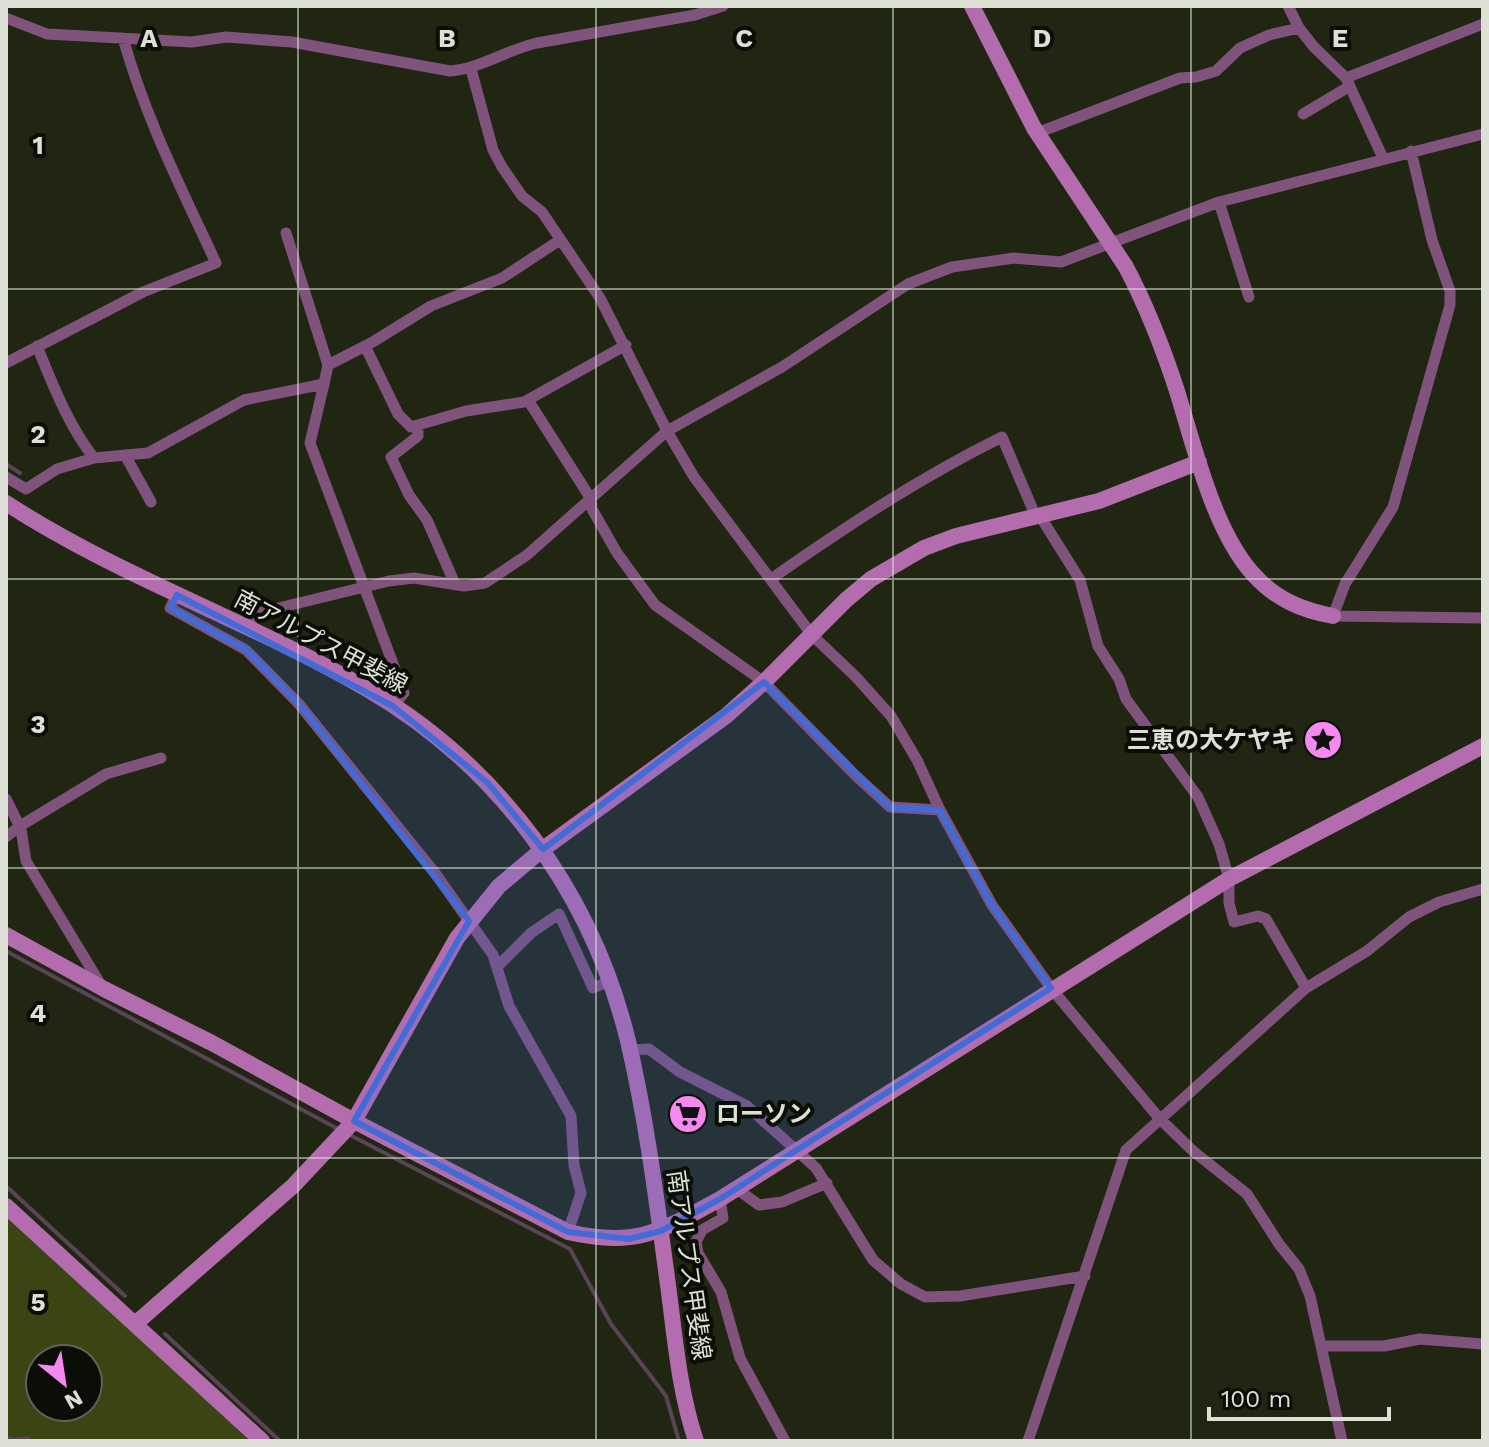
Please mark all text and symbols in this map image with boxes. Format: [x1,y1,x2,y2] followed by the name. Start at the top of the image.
[140,23,158,53] text: A
[438,23,456,53] text: B
[735,23,753,53] text: C
[1033,23,1051,53] text: D
[1332,23,1348,53] text: E
[32,130,44,160] text: 1
[30,419,46,449] text: 2
[230,585,412,699] street label: 南アルプス甲斐線
[30,709,46,739] text: 3
[1302,719,1344,761] place icon: 三恵の大ケヤキ
[1127,726,1295,754] place label: 三恵の大ケヤキ
[30,998,47,1028] text: 4
[667,1093,709,1135] supermarket icon: ローソン
[716,1100,812,1128] place label: ローソン
[662,1168,716,1362] street label: 南アルプス甲斐線
[30,1287,46,1317] text: 5
[24,1343,104,1423] north arrow
[1209,1371,1389,1421] scale bar
[60,1385,87,1415] text: N
[1221,1385,1291,1413] text: 100 m

